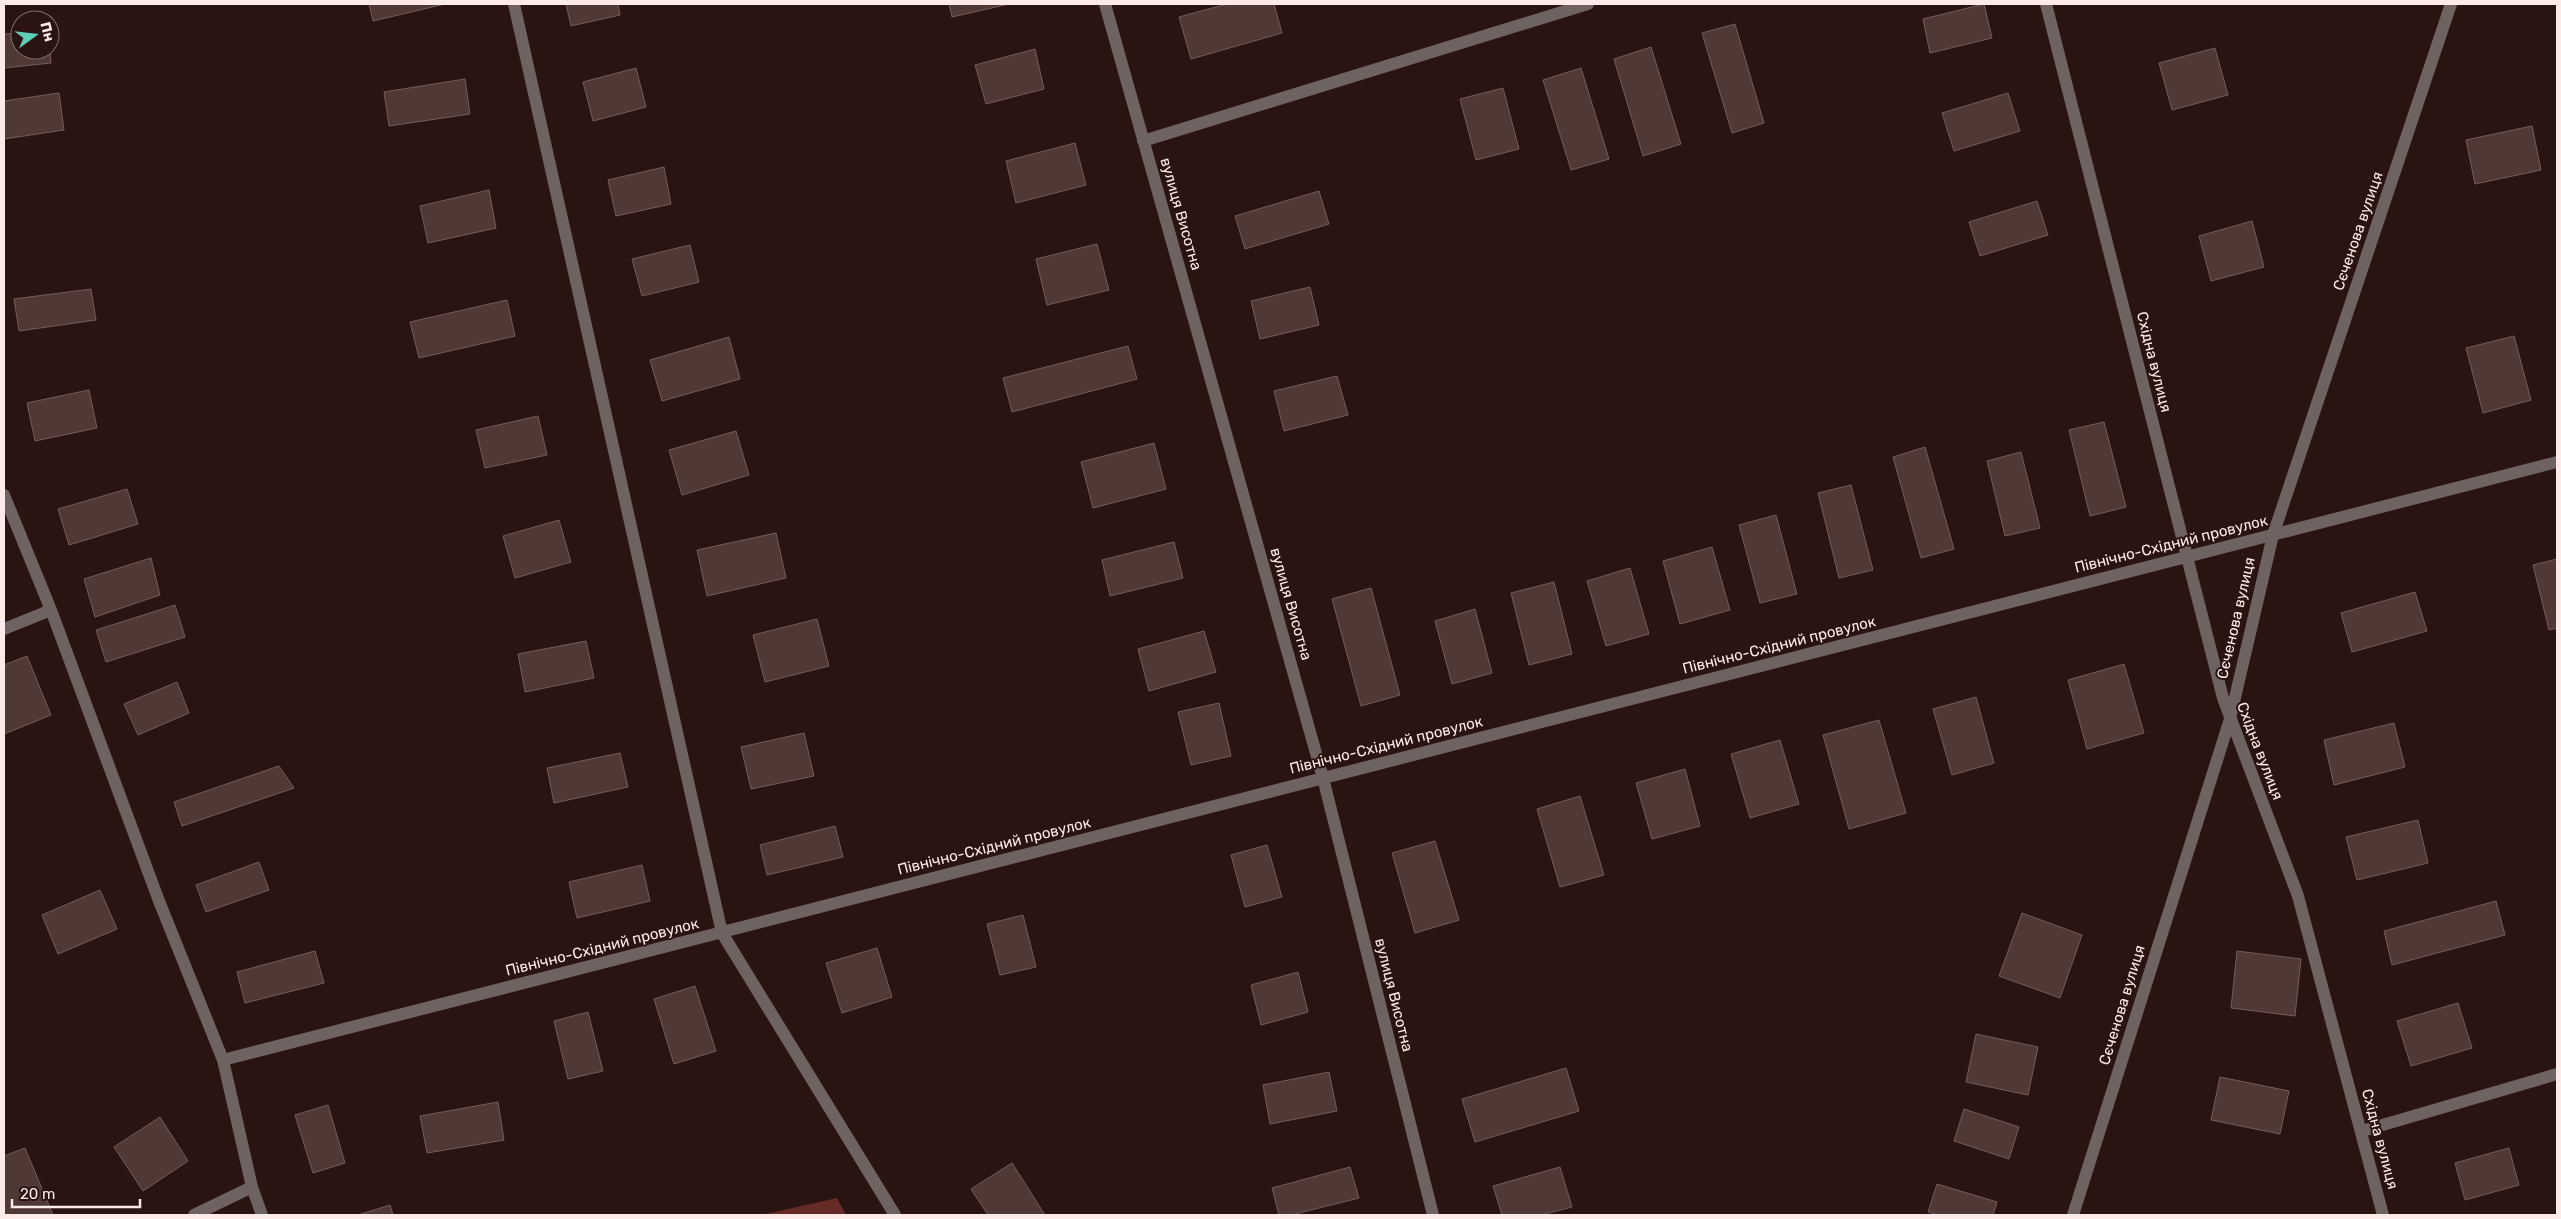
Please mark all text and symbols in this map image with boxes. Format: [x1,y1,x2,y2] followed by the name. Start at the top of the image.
[10,10,60,60] north arrow
[36,20,58,43] text: Пн
[1156,156,1206,272] street label: вулиця Висотна
[2329,169,2387,293] street label: Сєченова вулиця
[2133,310,2175,414] street label: Східна вулиця
[2073,511,2269,577] street label: Північно-Східний провулок
[1266,546,1316,662] street label: вулиця Висотна
[2213,555,2259,681] street label: Сєченова вулиця
[1681,612,1877,678] street label: Північно-Східний провулок
[2233,700,2287,802] street label: Східна вулиця
[1288,712,1484,778] street label: Північно-Східний провулок
[896,813,1092,879] street label: Північно-Східний провулок
[504,914,700,980] street label: Північно-Східний провулок
[1371,936,1417,1054] street label: вулиця Висотна
[2095,943,2149,1067] street label: Сєченова вулиця
[2358,1087,2402,1191] street label: Східна вулиця
[12,1176,140,1208] scale bar
[20,1185,55,1203] text: 20 m

